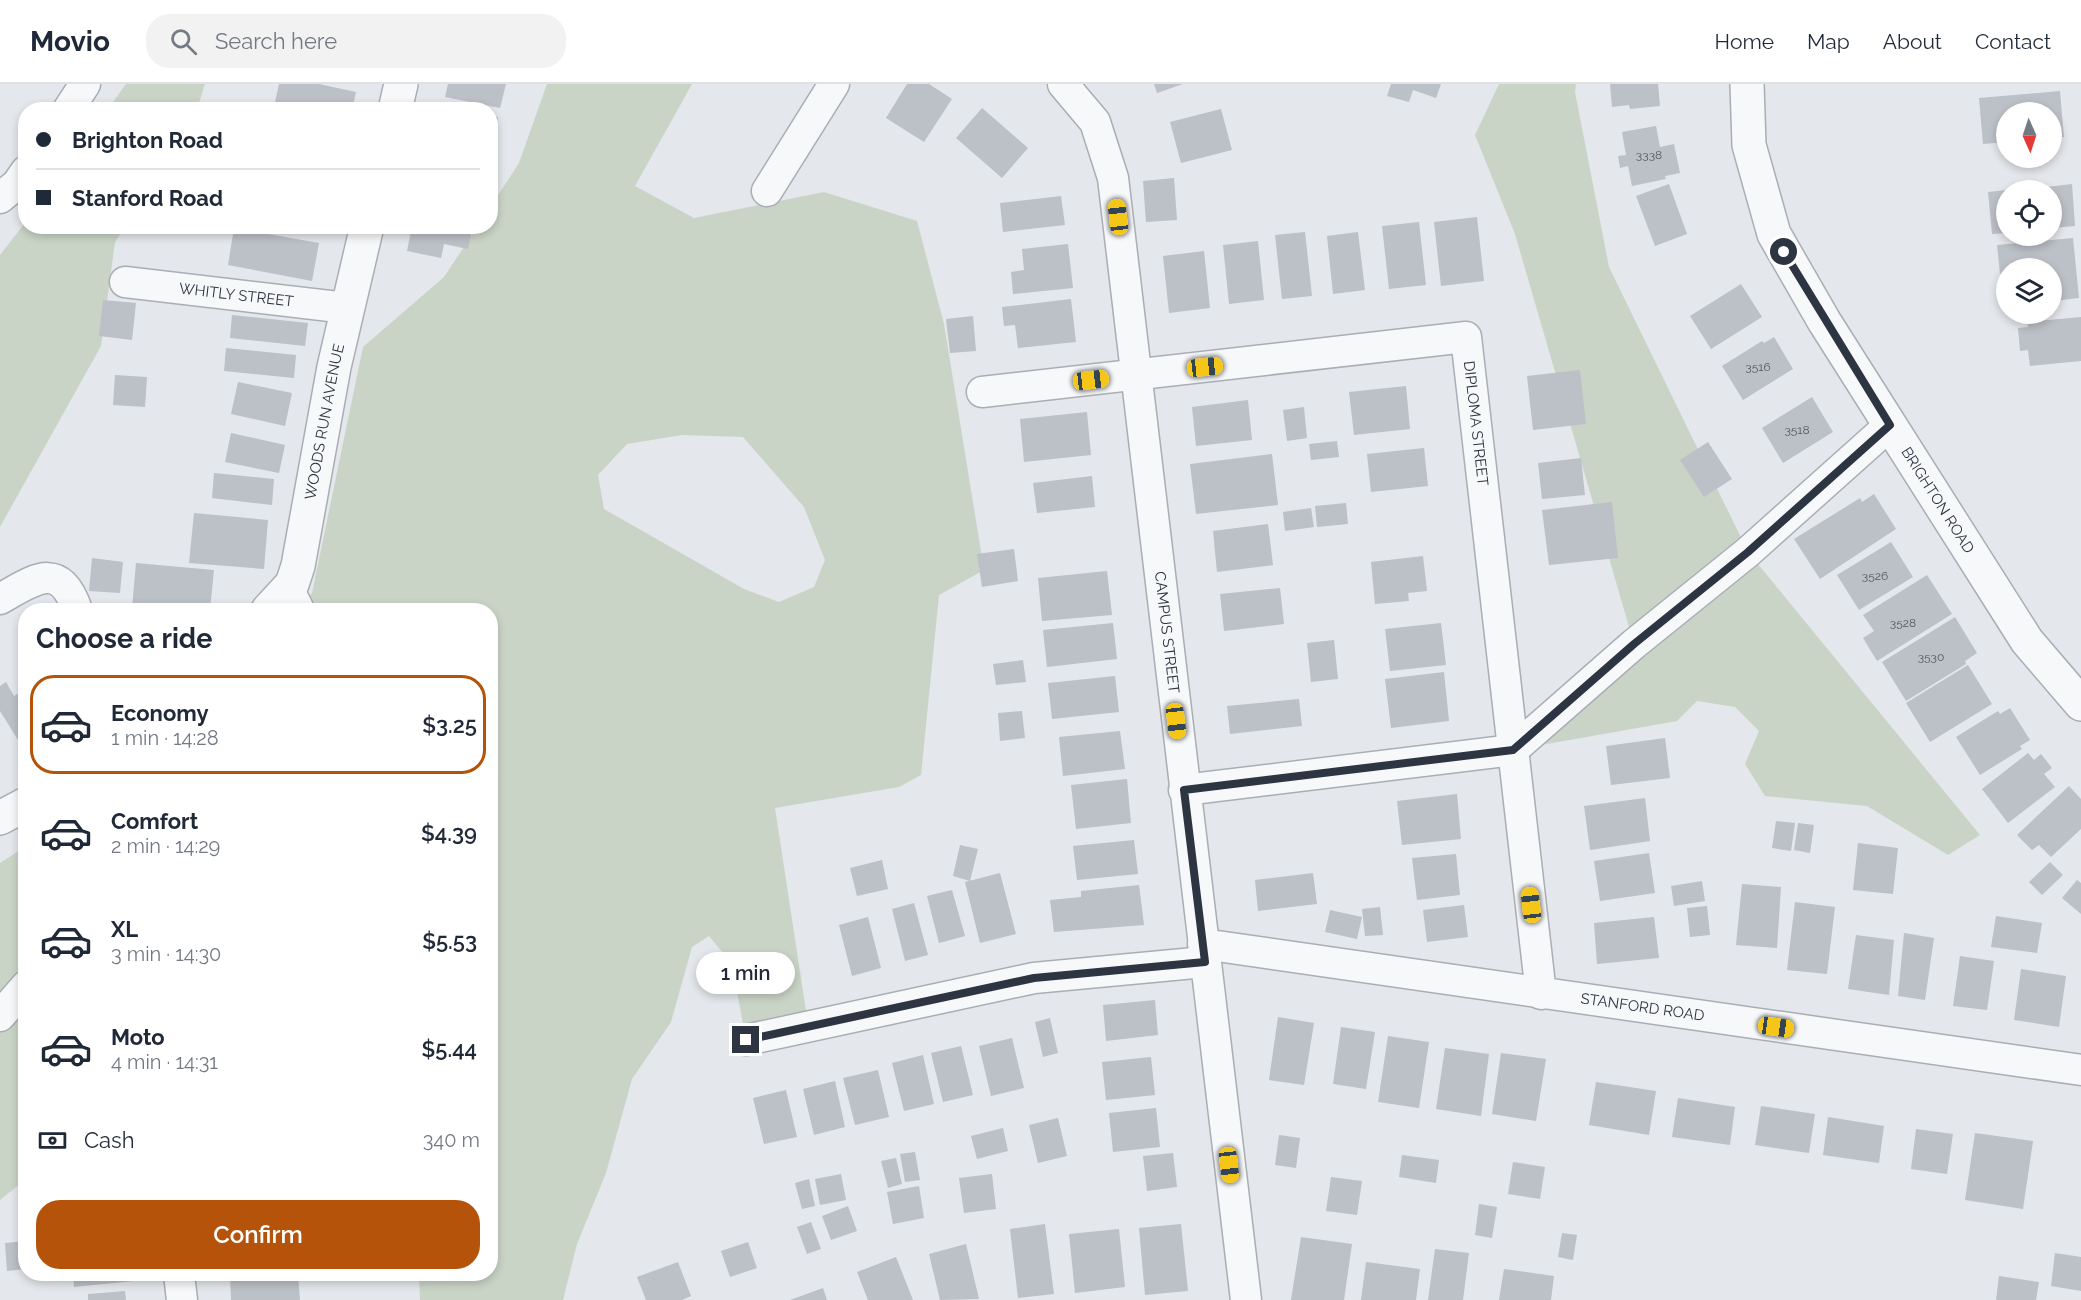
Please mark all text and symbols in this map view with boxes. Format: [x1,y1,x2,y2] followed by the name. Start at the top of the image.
[146,14,566,68] search box
[30,25,110,58] text: Movio
[167,25,200,58] icon: search
[215,28,337,54] text: Search here
[1715,29,1774,54] text: Home
[1807,29,1850,54] text: Map
[1883,29,1942,54] text: About
[1975,29,2051,54] text: Contact
[1996,102,2062,168] north arrow
[1996,102,2062,324] map controls
[72,127,223,153] text: Brighton Road
[1636,148,1662,162] house number: 3338
[1996,180,2062,246] button: locate
[72,185,223,211] text: Stanford Road
[1107,198,1129,236] car
[1770,238,1797,265] route start
[1996,258,2062,324] button: layers
[178,279,295,311] street label: WHITLY STREET
[301,342,348,501] street label: WOODS RUN AVENUE
[1186,356,1224,378] car
[1460,360,1492,487] street label: DIPLOMA STREET
[1745,360,1771,374] house number: 3516
[1072,369,1110,391] car
[1784,423,1810,437] house number: 3518
[1897,444,1978,557] street label: BRIGHTON ROAD
[1862,569,1888,583] house number: 3526
[1151,570,1183,694] street label: CAMPUS STREET
[1890,616,1916,630] house number: 3528
[36,623,212,654] text: Choose a ride
[1918,650,1944,664] house number: 3530
[39,698,93,752] icon: car
[111,700,209,726] text: Economy
[1165,702,1187,740] car
[422,712,477,738] text: $3.25
[111,726,219,750] text: 1 min · 14:28
[39,806,93,860] icon: car
[111,808,198,834] text: Comfort
[421,820,477,846] text: $4.39
[111,834,220,858] text: 2 min · 14:29
[1520,886,1542,924] car
[39,914,93,968] icon: car
[111,916,138,942] text: XL
[422,928,477,954] text: $5.53
[111,942,221,966] text: 3 min · 14:30
[696,953,795,995] callout: 1 min
[721,961,770,985] text: 1 min
[1579,989,1706,1025] street label: STANFORD ROAD
[1757,1016,1795,1038] car
[39,1022,93,1076] icon: car
[111,1024,165,1050] text: Moto
[732,1026,759,1053] route end
[422,1036,477,1062] text: $5.44
[111,1050,218,1074] text: 4 min · 14:31
[36,1124,69,1157] icon: cash
[84,1127,135,1153] text: Cash
[423,1128,480,1152] text: 340 m
[1218,1146,1240,1184] car
[36,1200,480,1269] button: Confirm

